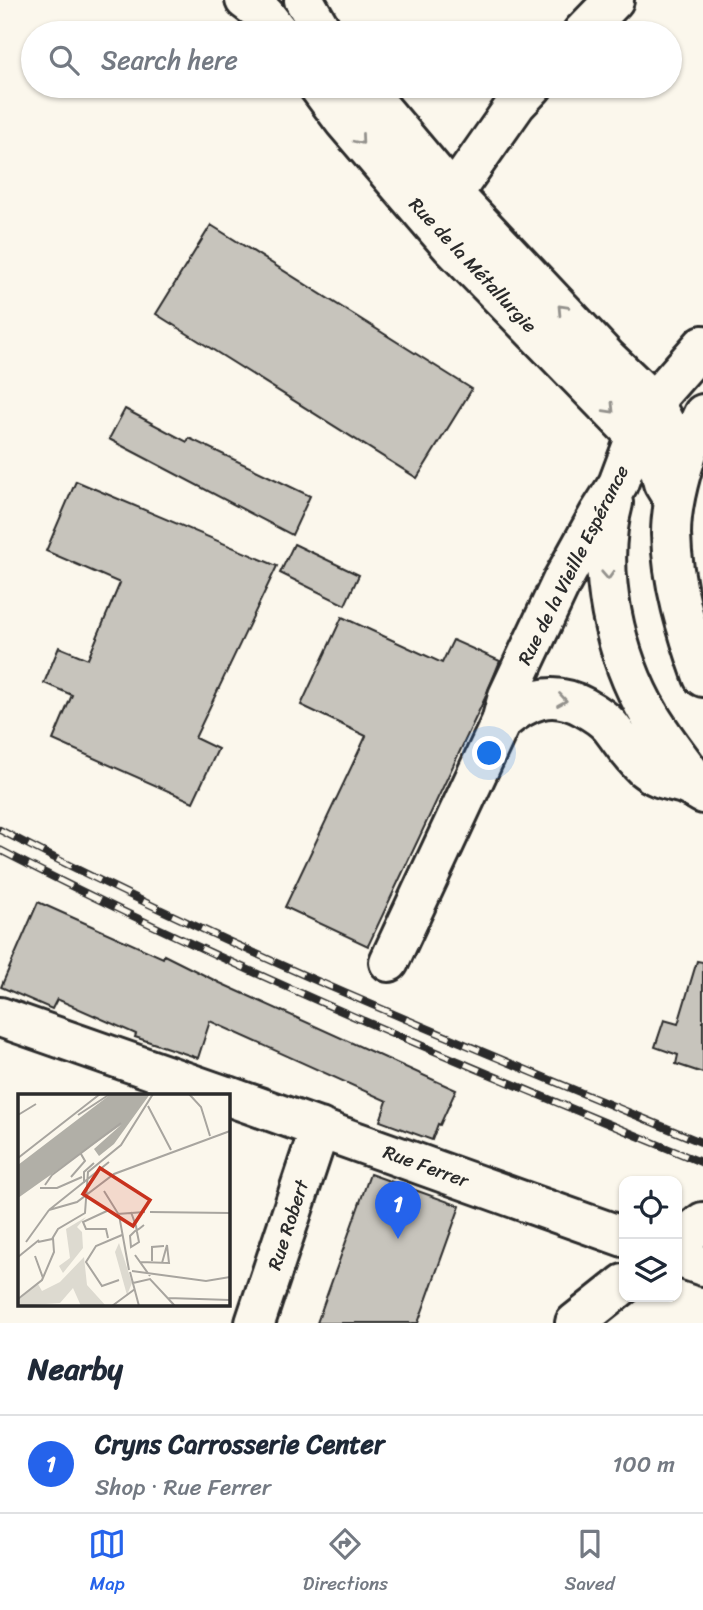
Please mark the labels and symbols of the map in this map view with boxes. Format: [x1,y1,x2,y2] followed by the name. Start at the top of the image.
[352,131,364,144] one-way arrow
[401,189,545,341] street label: Rue de la Métallurgie
[557,304,570,317] one-way arrow
[601,401,614,414] one-way arrow
[508,459,638,671] street label: Rue de la Vieille Espérance
[600,570,615,581] one-way arrow
[556,692,568,707] one-way arrow
[472,736,506,770] your location
[18,1094,229,1306] inset map
[379,1135,475,1197] street label: Rue Ferrer
[258,1174,318,1274] street label: Rue Robert
[375,1181,421,1239] pin: 1

